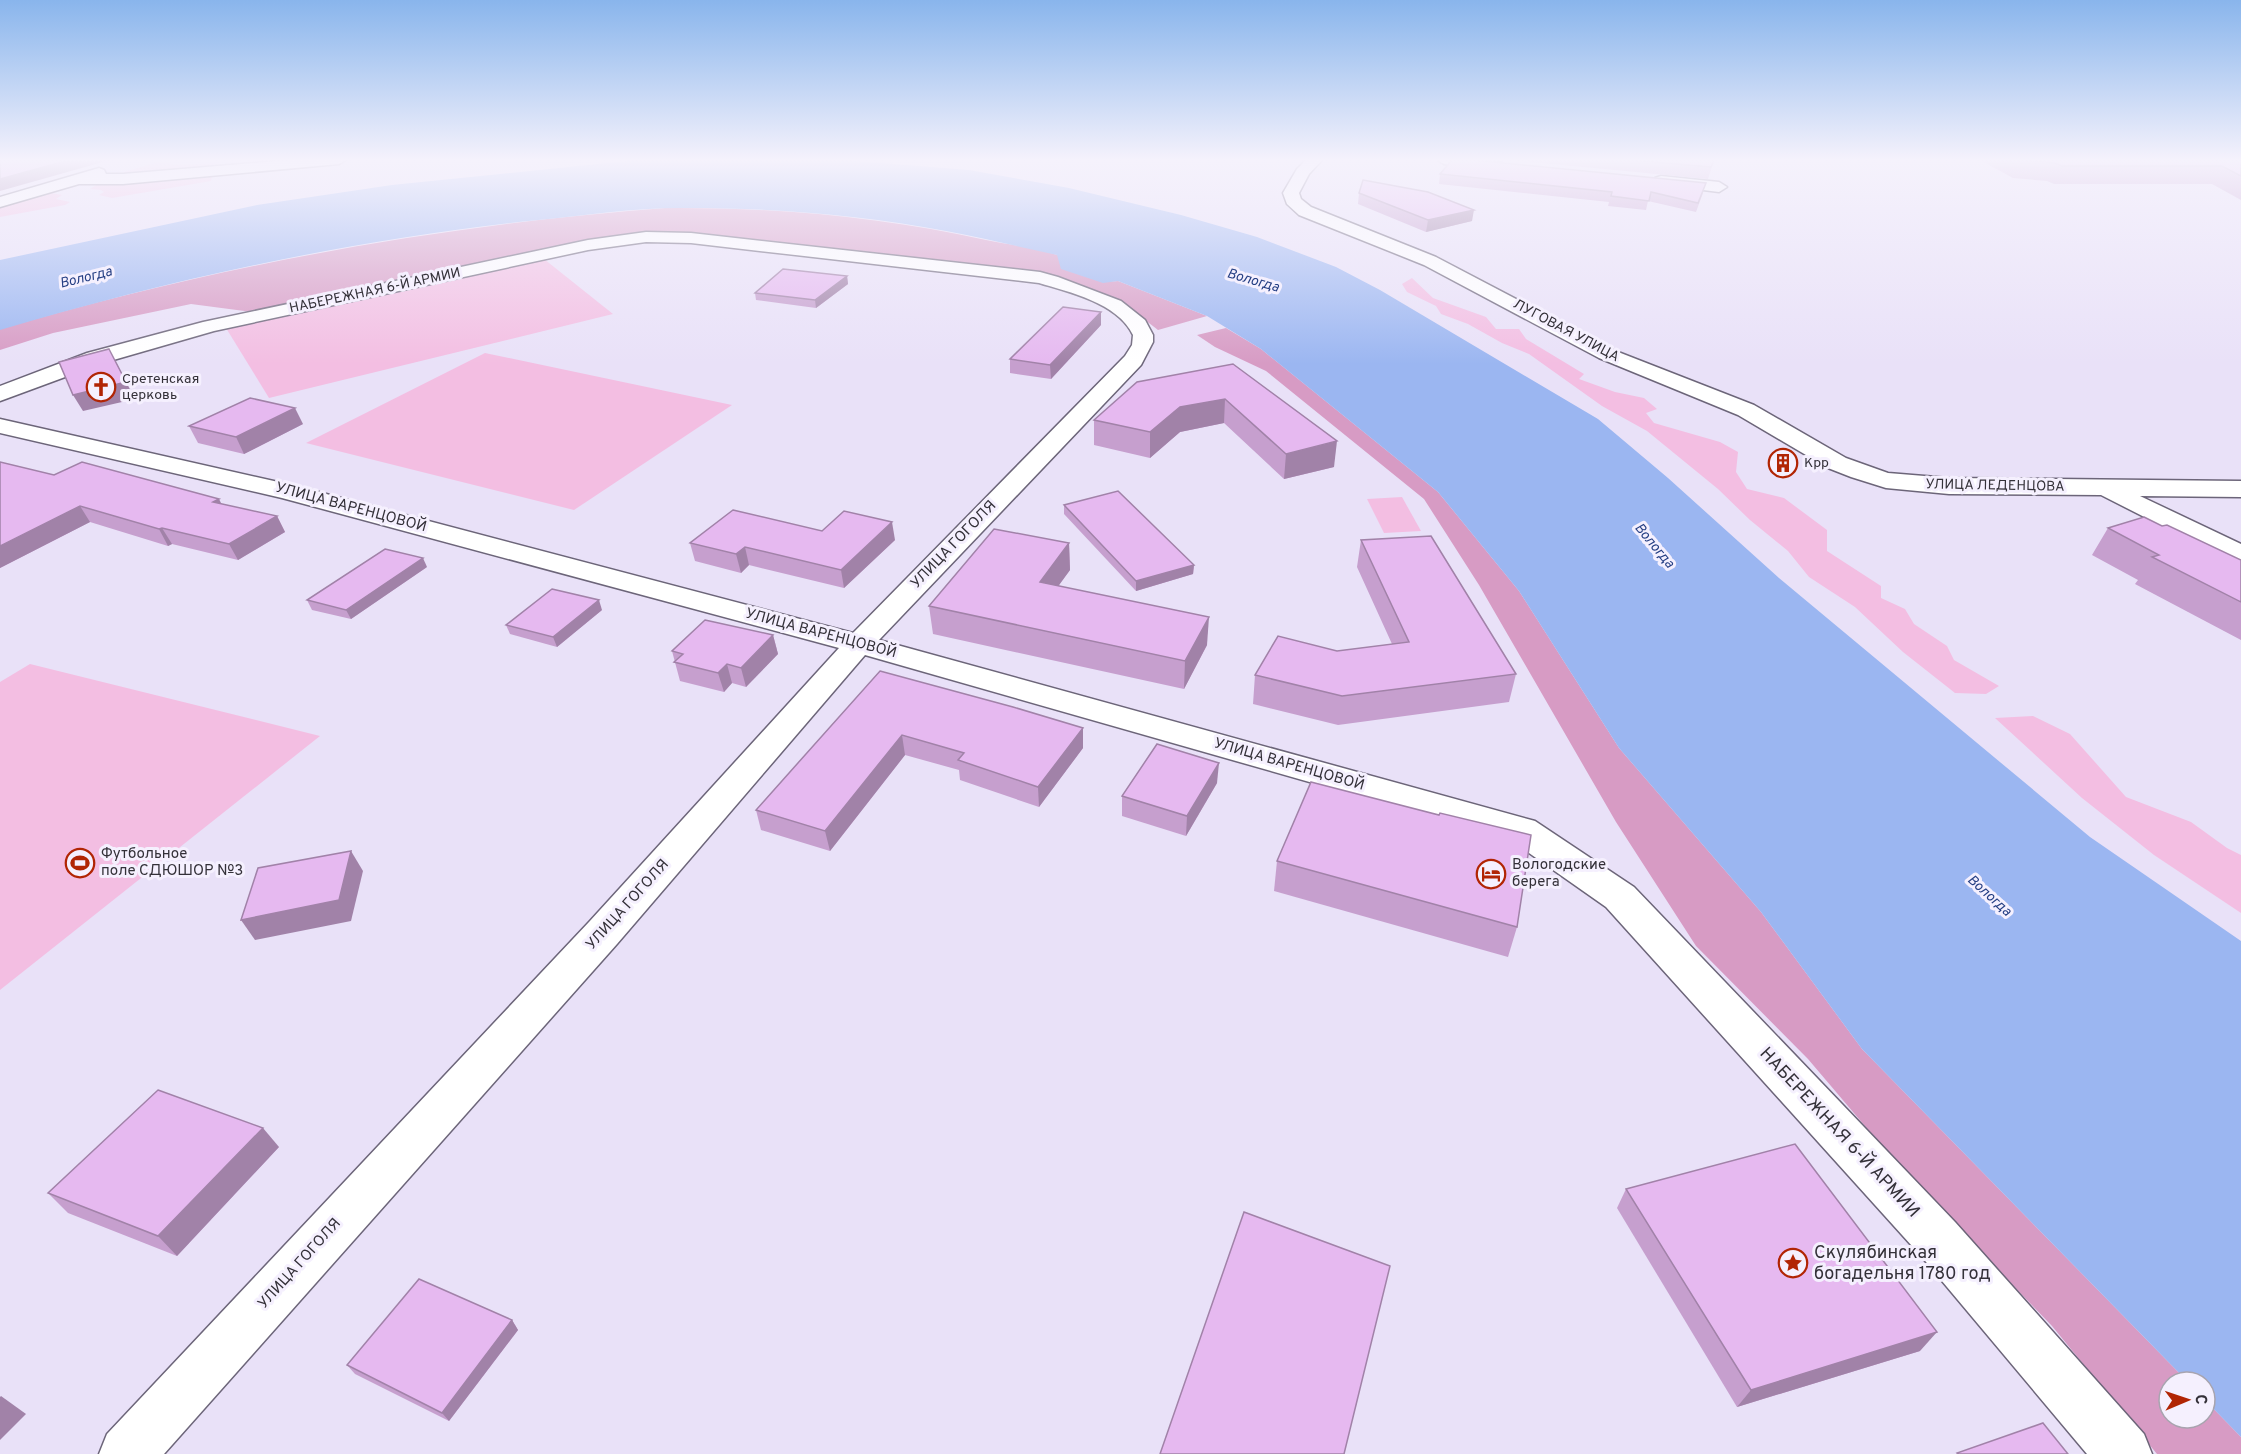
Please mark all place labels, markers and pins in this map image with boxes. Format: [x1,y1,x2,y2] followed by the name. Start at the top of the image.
[85,371,117,403] church icon: Сретенская церковь
[122,371,199,404] place label: Сретенская церковь
[1767,447,1799,479] building icon: Kpp
[1804,455,1829,472] place label: Kpp
[101,845,243,881] place label: Футбольное поле СДЮШОР №3
[64,847,96,879] sports icon: Футбольное поле СДЮШОР №3
[1512,856,1606,892] place label: Вологодские берега
[1475,858,1507,890] hotel icon: Вологодские берега
[1814,1242,1991,1286] place label: Скулябинская богадельня 1780 год
[1777,1247,1809,1279] place icon: Скулябинская богадельня 1780 год

